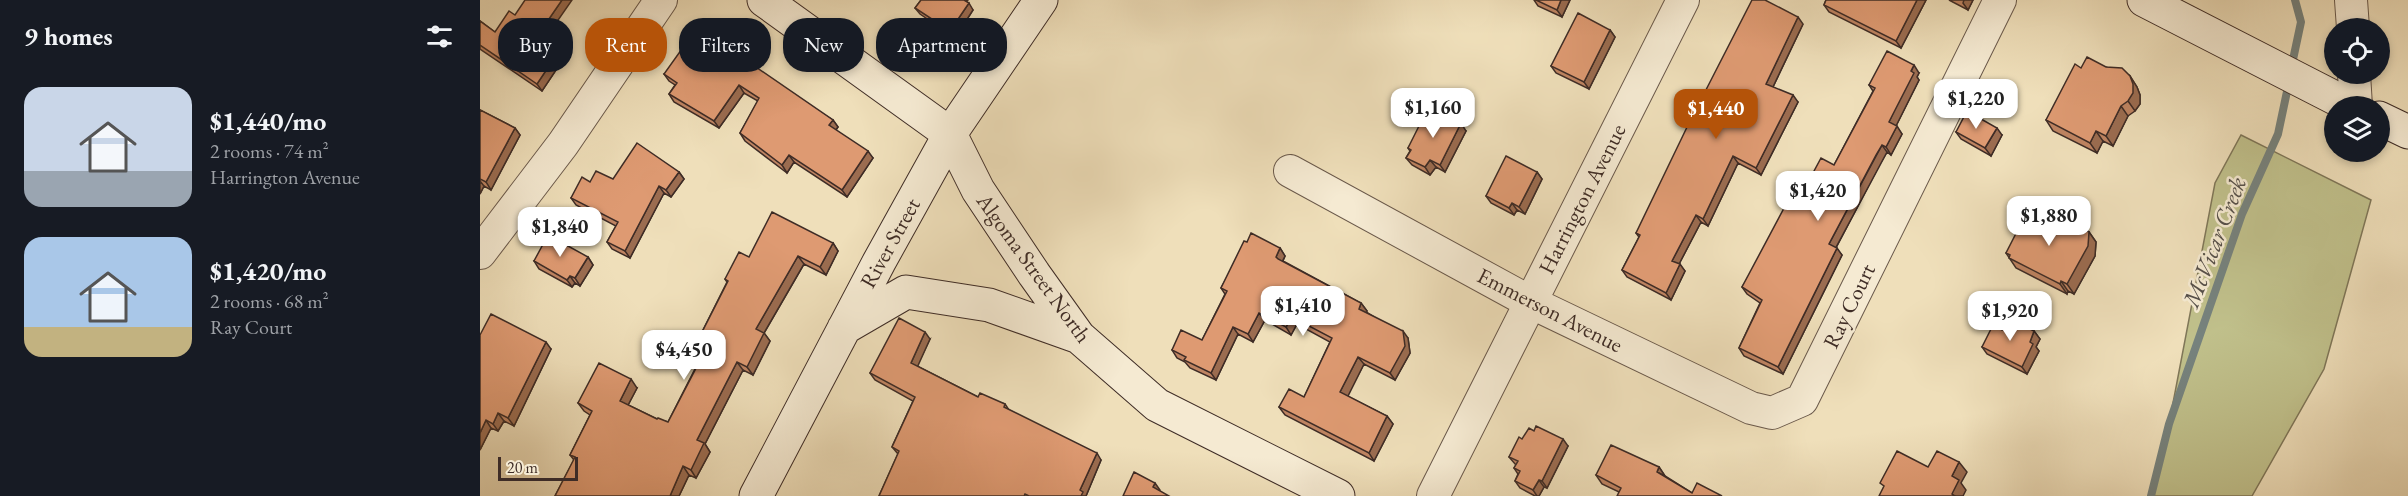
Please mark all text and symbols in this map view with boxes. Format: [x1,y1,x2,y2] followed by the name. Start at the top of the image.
[498,18,573,72] chip: Buy
[585,18,667,72] chip: Rent
[679,18,771,72] chip: Filters
[783,18,864,72] chip: New
[876,18,1007,72] chip: Apartment
[2324,18,2390,162] map controls
[2324,18,2390,84] button: locate
[24,19,113,53] text: 9 homes
[423,20,456,53] icon: filters
[1927,79,2025,130] pin: $1,220
[1948,85,2004,111] text: $1,220
[1384,88,1482,139] pin: $1,160
[1667,89,1765,140] pin: $1,440
[1405,94,1461,120] text: $1,160
[1688,95,1744,121] text: $1,440
[2324,96,2390,162] button: layers
[210,104,326,138] text: $1,440/mo
[72,111,144,183] icon: home
[1532,119,1633,279] street label: Harrington Avenue
[210,138,329,164] text: 2 rooms · 74 m²
[210,164,360,190] text: Harrington Avenue
[1769,171,1867,222] pin: $1,420
[2174,172,2253,314] water label: McVicar Creek
[1790,177,1846,203] text: $1,420
[969,187,1098,348] street label: Algoma Street North
[853,193,927,293] street label: River Street
[2000,196,2098,247] pin: $1,880
[2021,202,2077,228] text: $1,880
[511,207,609,258] pin: $1,840
[532,213,588,239] text: $1,840
[210,254,326,288] text: $1,420/mo
[1816,259,1882,353] street label: Ray Court
[72,261,144,333] icon: home
[1472,261,1628,359] street label: Emmerson Avenue
[1254,286,1352,337] pin: $1,410
[210,288,329,314] text: 2 rooms · 68 m²
[1961,291,2059,342] pin: $1,920
[1275,292,1331,318] text: $1,410
[1982,297,2038,323] text: $1,920
[210,314,292,340] text: Ray Court
[635,330,733,381] pin: $4,450
[656,336,712,362] text: $4,450
[498,454,578,482] scale bar
[507,457,538,478] text: 20 m

